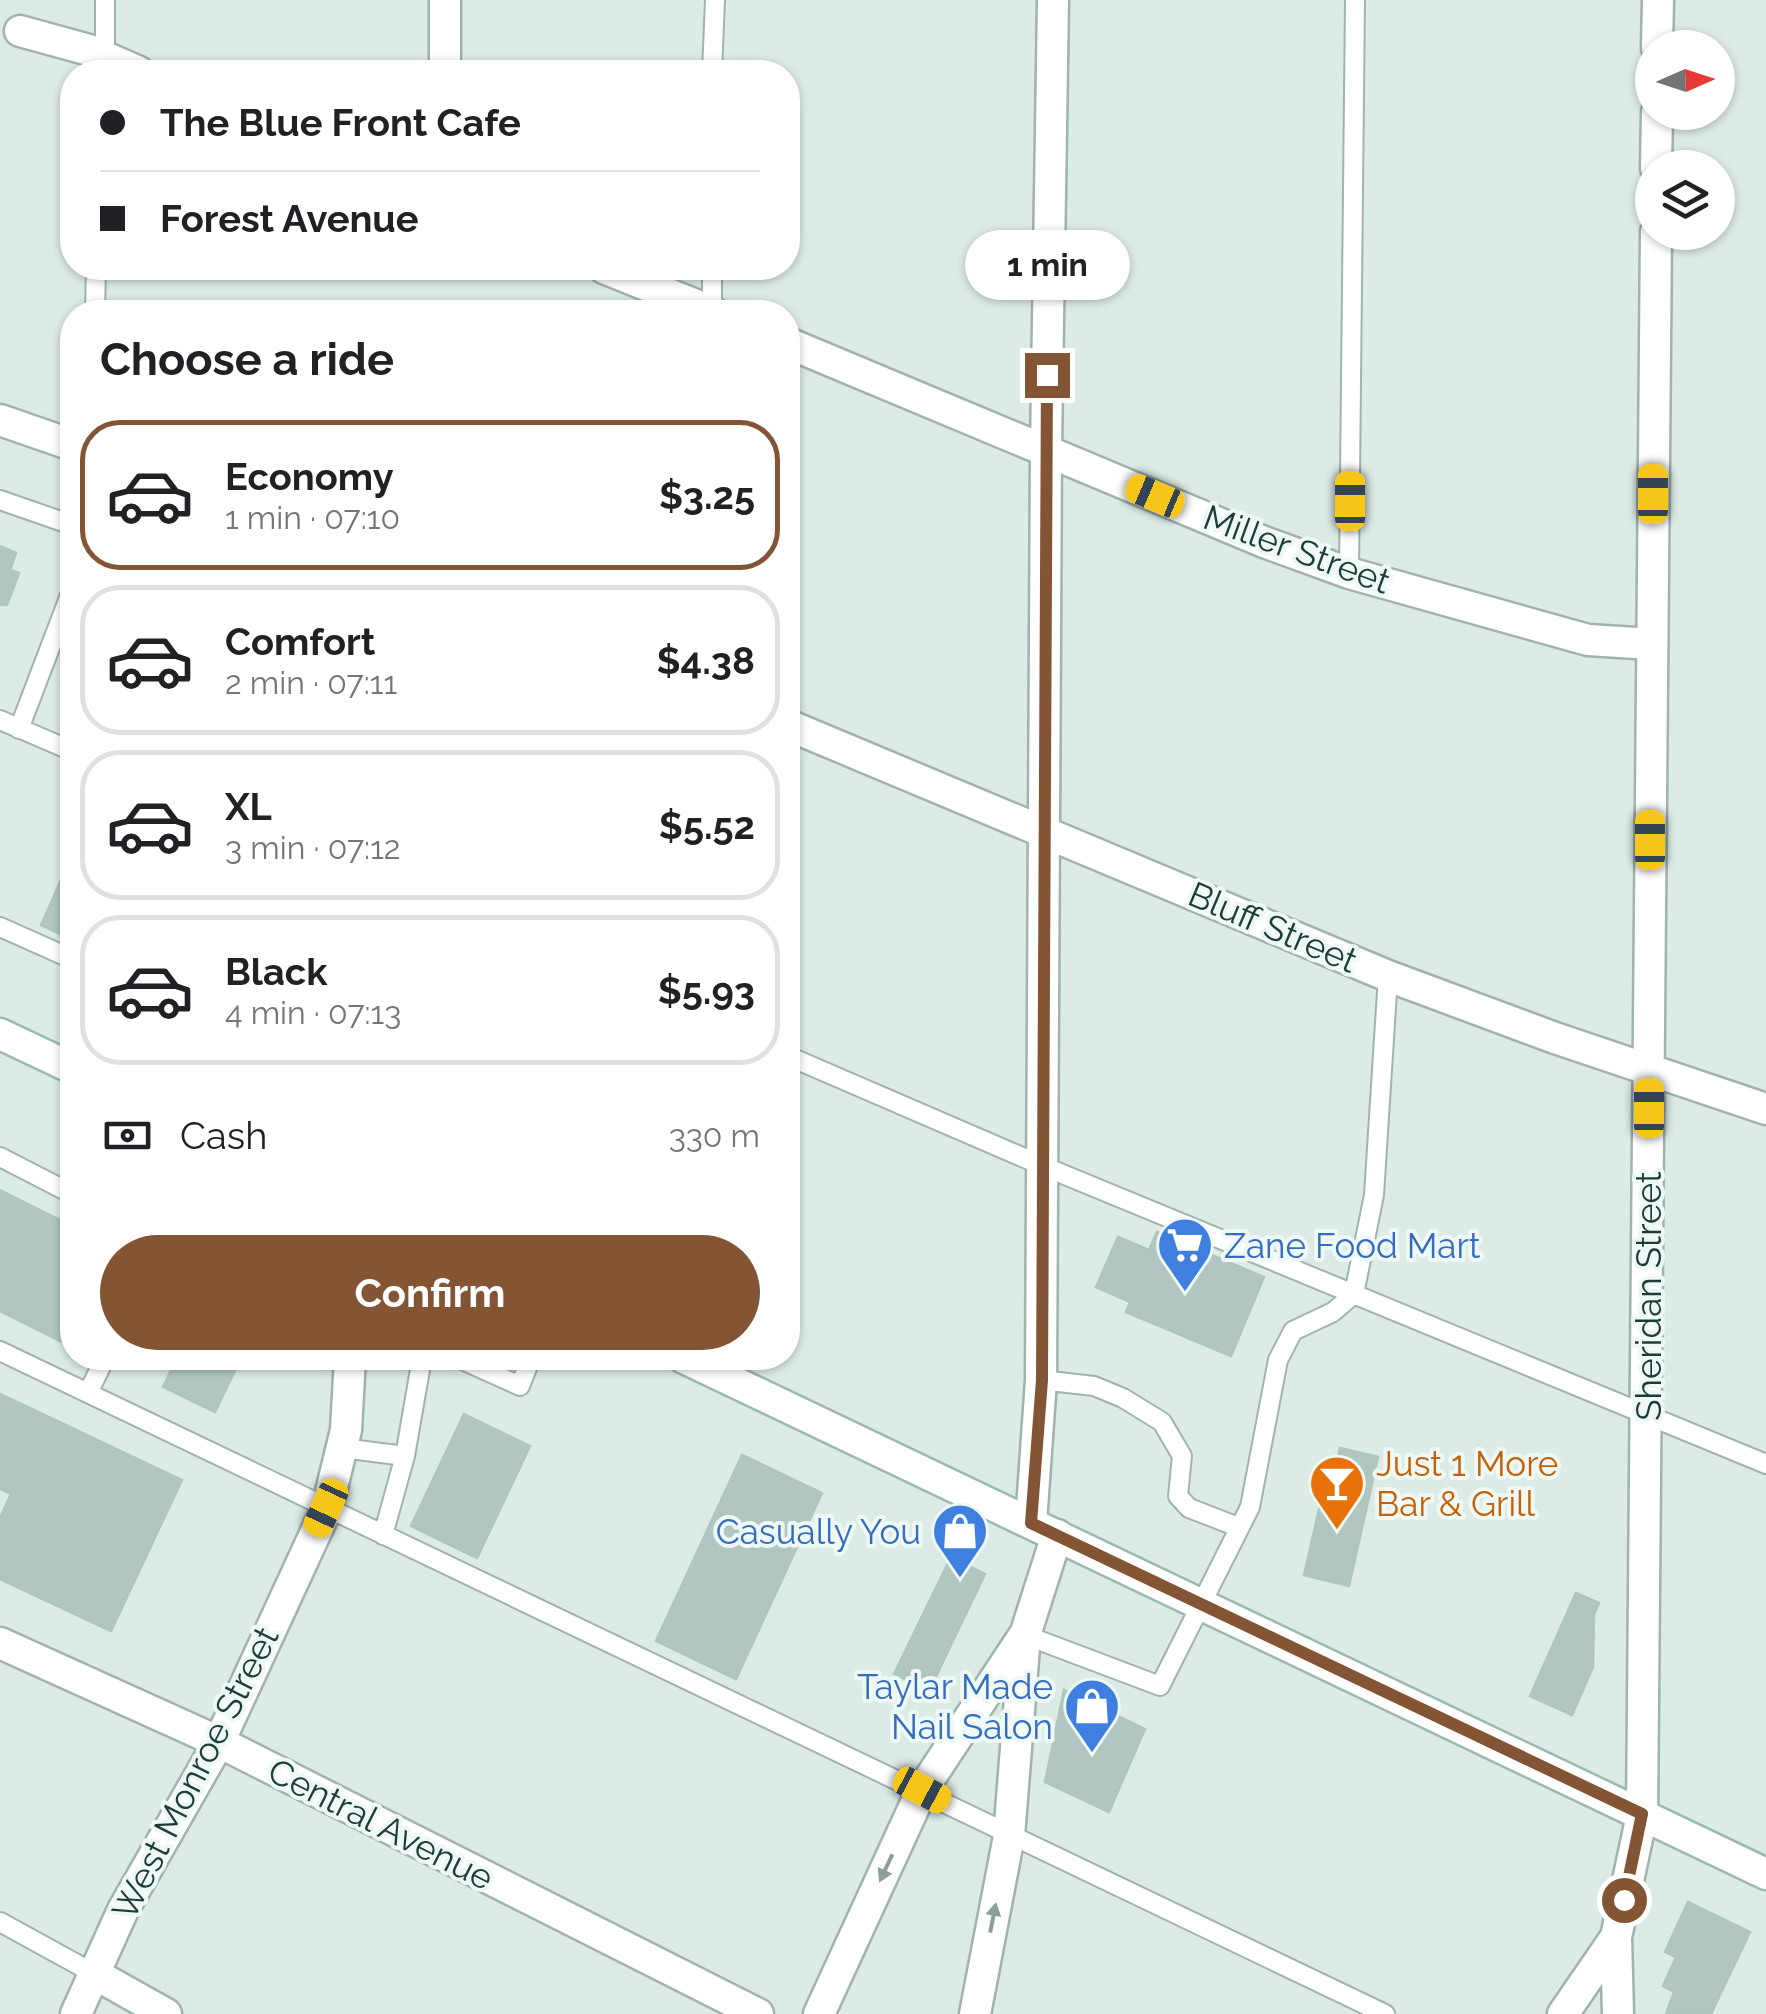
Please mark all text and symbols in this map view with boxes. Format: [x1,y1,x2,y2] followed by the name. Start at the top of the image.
[1635,30,1735,130] north arrow
[1635,30,1735,250] map controls
[160,100,521,145] text: The Blue Front Cafe
[1635,150,1735,250] button: layers
[160,196,419,241] text: Forest Avenue
[964,230,1130,300] callout: 1 min
[1007,246,1088,283] text: 1 min
[100,333,394,386] text: Choose a ride
[1025,353,1070,398] route end
[105,450,195,540] icon: car
[225,454,394,499] text: Economy
[1638,464,1668,524] car
[1122,470,1188,522] car
[1335,471,1365,531] car
[659,473,755,518] text: $3.25
[1198,496,1396,602] street label: Miller Street
[225,499,400,536] text: 1 min · 07:10
[105,615,195,705] icon: car
[225,619,375,664] text: Comfort
[657,638,755,683] text: $4.38
[225,664,397,701] text: 2 min · 07:11
[105,780,195,870] icon: car
[225,784,272,829] text: XL
[659,803,755,848] text: $5.52
[1635,810,1665,870] car
[225,829,401,866] text: 3 min · 07:12
[1183,873,1364,981] street label: Bluff Street
[105,945,195,1035] icon: car
[225,949,327,994] text: Black
[658,968,755,1013] text: $5.93
[225,994,401,1031] text: 4 min · 07:13
[1634,1078,1664,1138] car
[100,1108,155,1163] icon: cash
[180,1113,267,1158] text: Cash
[669,1117,760,1154] text: 330 m
[1628,1171,1669,1421] street label: Sheridan Street
[1155,1215,1215,1294] supermarket icon: Zane Food Mart
[1224,1225,1481,1266] place label: Zane Food Mart
[100,1235,760,1350] button: Confirm
[1376,1443,1558,1524] place label: Just 1 More Bar & Grill
[1307,1453,1367,1532] bar icon: Just 1 More Bar & Grill
[300,1474,352,1542] car
[930,1501,990,1580] shop icon: Casually You
[716,1511,921,1552] place label: Casually You
[103,1620,287,1926] street label: West Monroe Street
[857,1666,1053,1747] place label: Taylar Made Nail Salon
[1062,1676,1122,1755] shop icon: Taylar Made Nail Salon
[262,1750,500,1898] street label: Central Avenue
[888,1763,956,1817] car
[878,1853,894,1883] one-way arrow
[1602,1878,1647,1923] route start
[986,1902,1002,1933] one-way arrow

